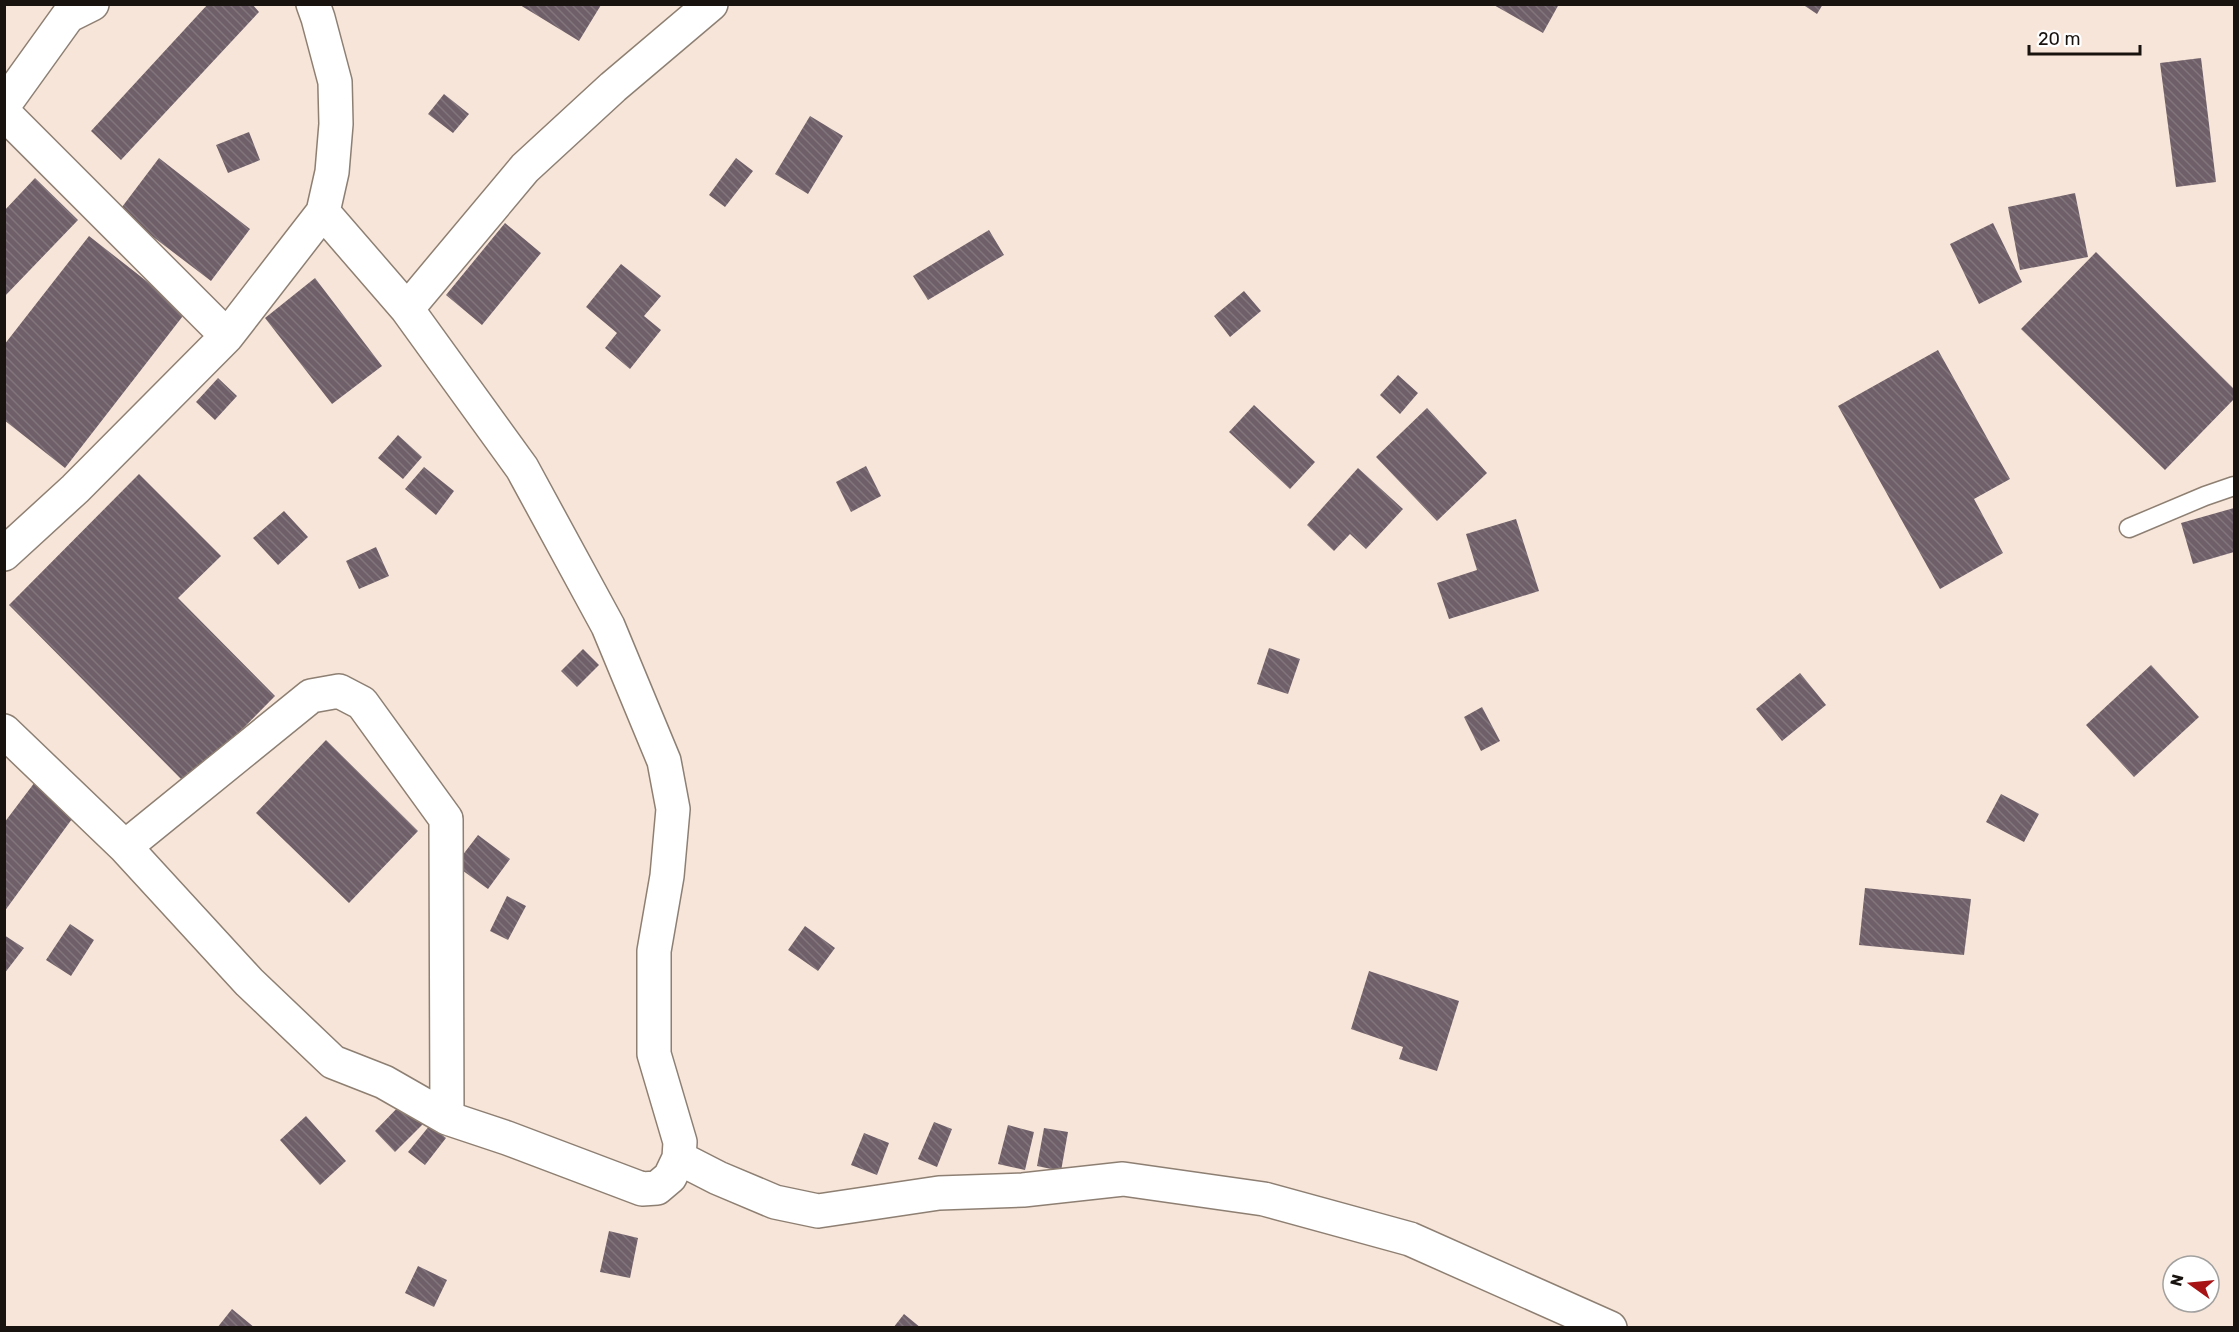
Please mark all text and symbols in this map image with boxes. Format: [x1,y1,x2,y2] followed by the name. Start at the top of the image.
[2029,18,2140,56] scale bar
[2038,28,2080,50] text: 20 m
[2161,1254,2221,1314] north arrow
[2166,1272,2188,1288] text: N

